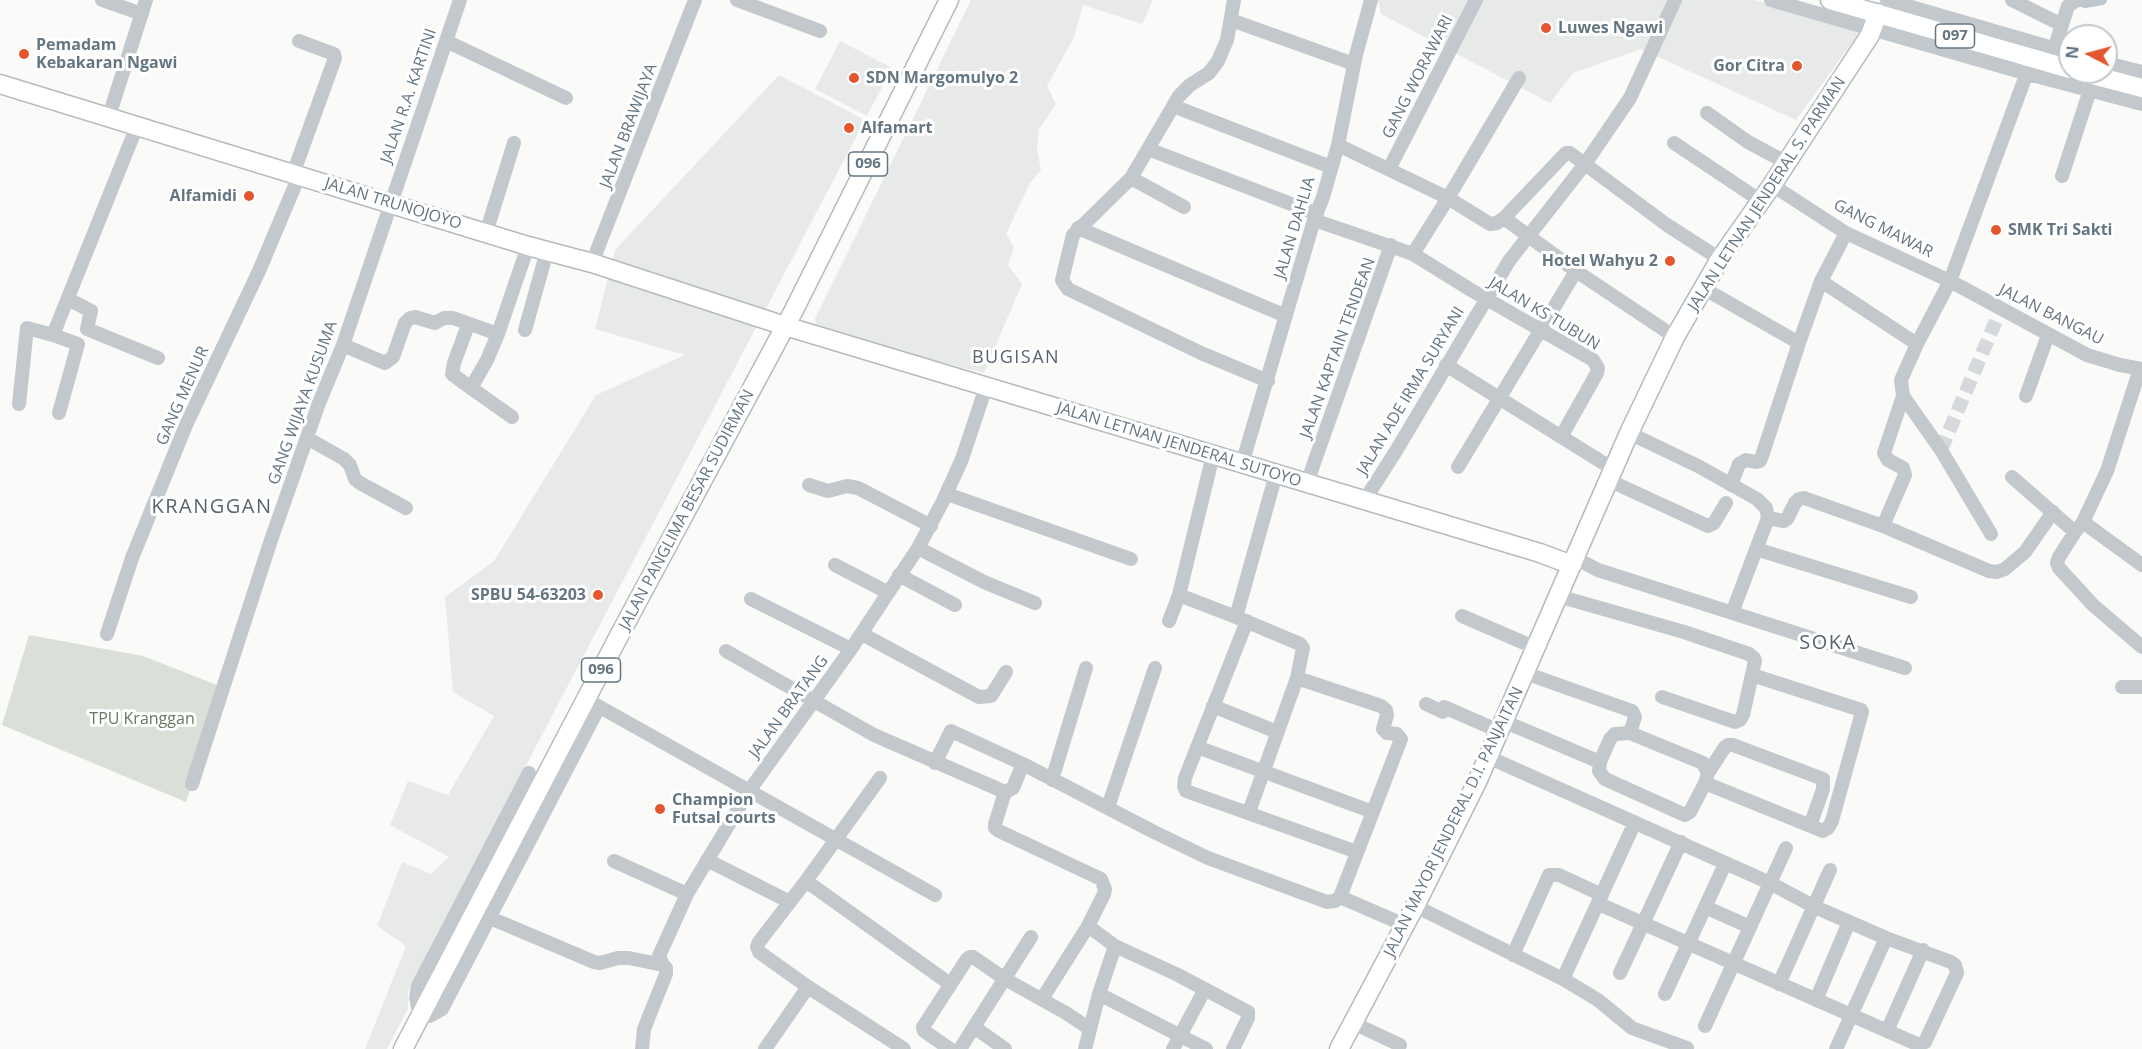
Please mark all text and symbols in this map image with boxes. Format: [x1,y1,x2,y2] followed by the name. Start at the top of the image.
[1379,12,1457,142] street label: GANG WORAWARI
[1558,18,1663,38] place label: Luwes Ngawi
[1539,21,1553,35] marker: Luwes Ngawi
[1936,24,1974,48] road number: 097
[2058,24,2118,84] north arrow
[377,26,441,166] street label: JALAN R.A. KARTINI
[36,35,177,73] place label: Pemadam Kebakaran Ngawi
[2060,45,2084,60] text: N
[17,47,31,61] marker: Pemadam Kebakaran Ngawi
[1713,56,1785,76] place label: Gor Citra
[1790,59,1804,73] marker: Gor Citra
[596,61,662,191] street label: JALAN BRAWIJAYA
[866,68,1018,88] place label: SDN Margomulyo 2
[847,71,861,85] marker: SDN Margomulyo 2
[1684,73,1850,315] street label: JALAN LETNAN JENDERAL S. PARMAN
[861,118,932,138] place label: Alfamart
[842,121,856,135] marker: Alfamart
[848,152,888,176] road number: 096
[322,174,464,234] street label: JALAN TRUNOJOYO
[1270,175,1320,281] street label: JALAN DAHLIA
[170,186,237,206] place label: Alfamidi
[242,189,256,203] marker: Alfamidi
[1830,196,1936,262] street label: GANG MAWAR
[2008,220,2112,240] place label: SMK Tri Sakti
[1989,223,2003,237] marker: SMK Tri Sakti
[1542,251,1658,271] place label: Hotel Wahyu 2
[1663,254,1677,268] marker: Hotel Wahyu 2
[1296,255,1380,441] street label: JALAN KAPTAIN TENDEAN
[1485,273,1603,355] street label: JALAN KS TUBUN
[1995,280,2107,350] street label: JALAN BANGAU
[1353,303,1469,479] street label: JALAN ADE IRMA SURYANI
[264,318,342,488] street label: GANG WIJAYA KUSUMA
[153,343,213,449] street label: GANG MENUR
[972,347,1060,369] district label: BUGISAN
[615,387,759,633] street label: JALAN PANGLIMA BESAR SUDIRMAN
[1054,399,1304,491] street label: JALAN LETNAN JENDERAL SUTOYO
[151,495,273,519] district label: KRANGGAN
[471,585,586,605] place label: SPBU 54-63203
[591,588,605,602] marker: SPBU 54-63203
[1799,631,1857,655] district label: SOKA
[745,652,833,762] street label: JALAN BRATANG
[582,658,620,682] road number: 096
[1380,684,1528,960] street label: JALAN MAYOR JENDERAL D.I. PANJAITAN
[89,709,195,729] park label: TPU Kranggan
[672,790,776,828] place label: Champion Futsal courts
[653,802,667,816] marker: Champion Futsal courts

